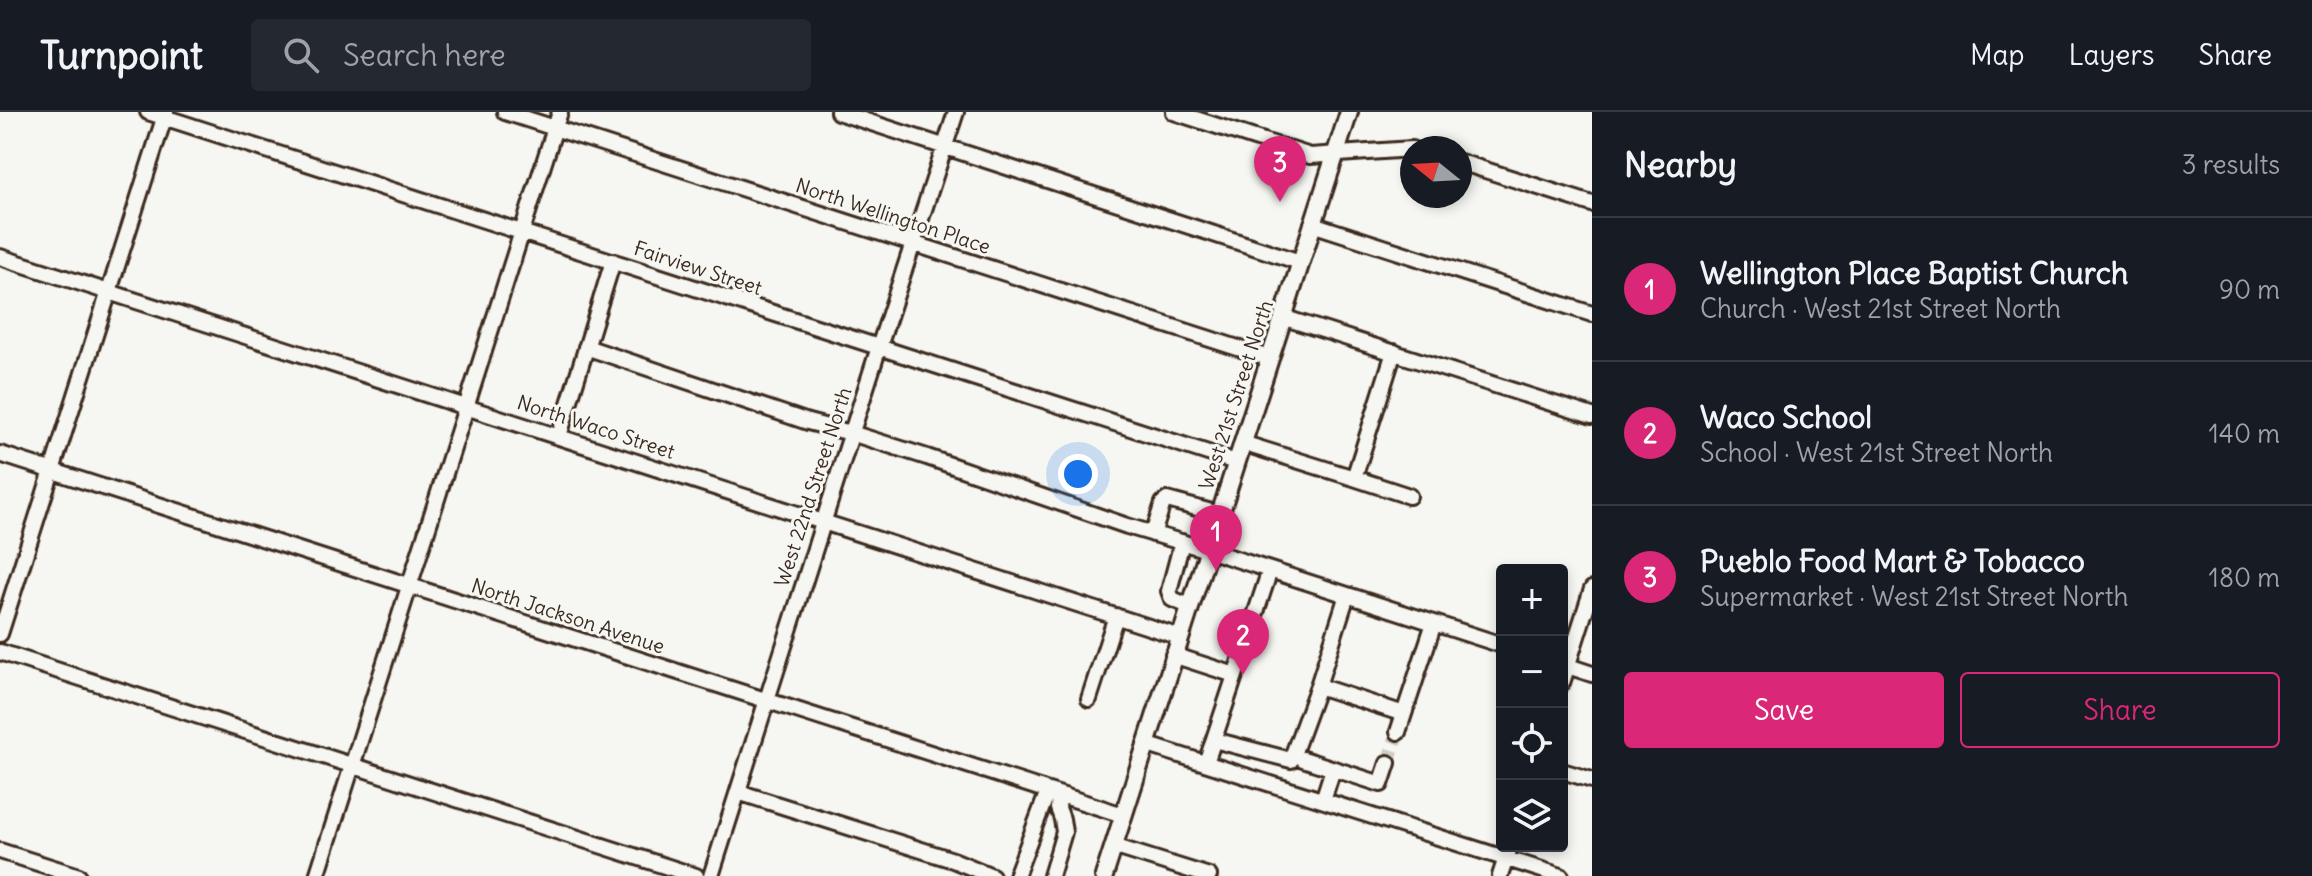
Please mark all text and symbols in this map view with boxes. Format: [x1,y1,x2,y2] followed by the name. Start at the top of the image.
[251,19,811,91] search box
[40,32,203,79] text: Turnpoint
[279,33,323,77] icon: search
[343,36,506,74] text: Search here
[1970,37,2025,73] text: Map
[2069,37,2155,73] text: Layers
[2199,37,2272,73] text: Share
[1254,136,1306,202] pin: 3
[1400,136,1472,208] north arrow
[1624,143,1737,186] text: Nearby
[2182,148,2280,181] text: 3 results
[793,172,994,259] street label: North Wellington Place
[631,235,766,300] street label: Fairview Street
[1700,254,2128,292] text: Wellington Place Baptist Church
[1645,273,1655,306] text: 1
[2219,273,2280,306] text: 90 m
[1700,292,2061,325] text: Church · West 21st Street North
[1193,297,1278,493] street label: West 21st Street North
[768,384,857,590] street label: West 22nd Street North
[514,389,678,464] street label: North Waco Street
[1700,398,1872,436] text: Waco School
[1643,417,1657,450] text: 2
[2209,417,2280,450] text: 140 m
[1700,436,2053,469] text: School · West 21st Street North
[1058,454,1098,494] your location
[1190,505,1242,571] pin: 1
[1700,542,2085,580] text: Pueblo Food Mart & Tobacco
[1643,561,1657,594] text: 3
[2209,561,2280,594] text: 180 m
[1496,564,1568,852] map controls
[1496,564,1568,636] button: +
[468,572,668,659] street label: North Jackson Avenue
[1700,580,2128,613] text: Supermarket · West 21st Street North
[1217,609,1269,675] pin: 2
[1496,636,1568,708] button: −
[1624,672,1944,748] button: Save
[1960,672,2280,748] button: Share
[1496,708,1568,780] button: locate
[1496,780,1568,852] button: layers

